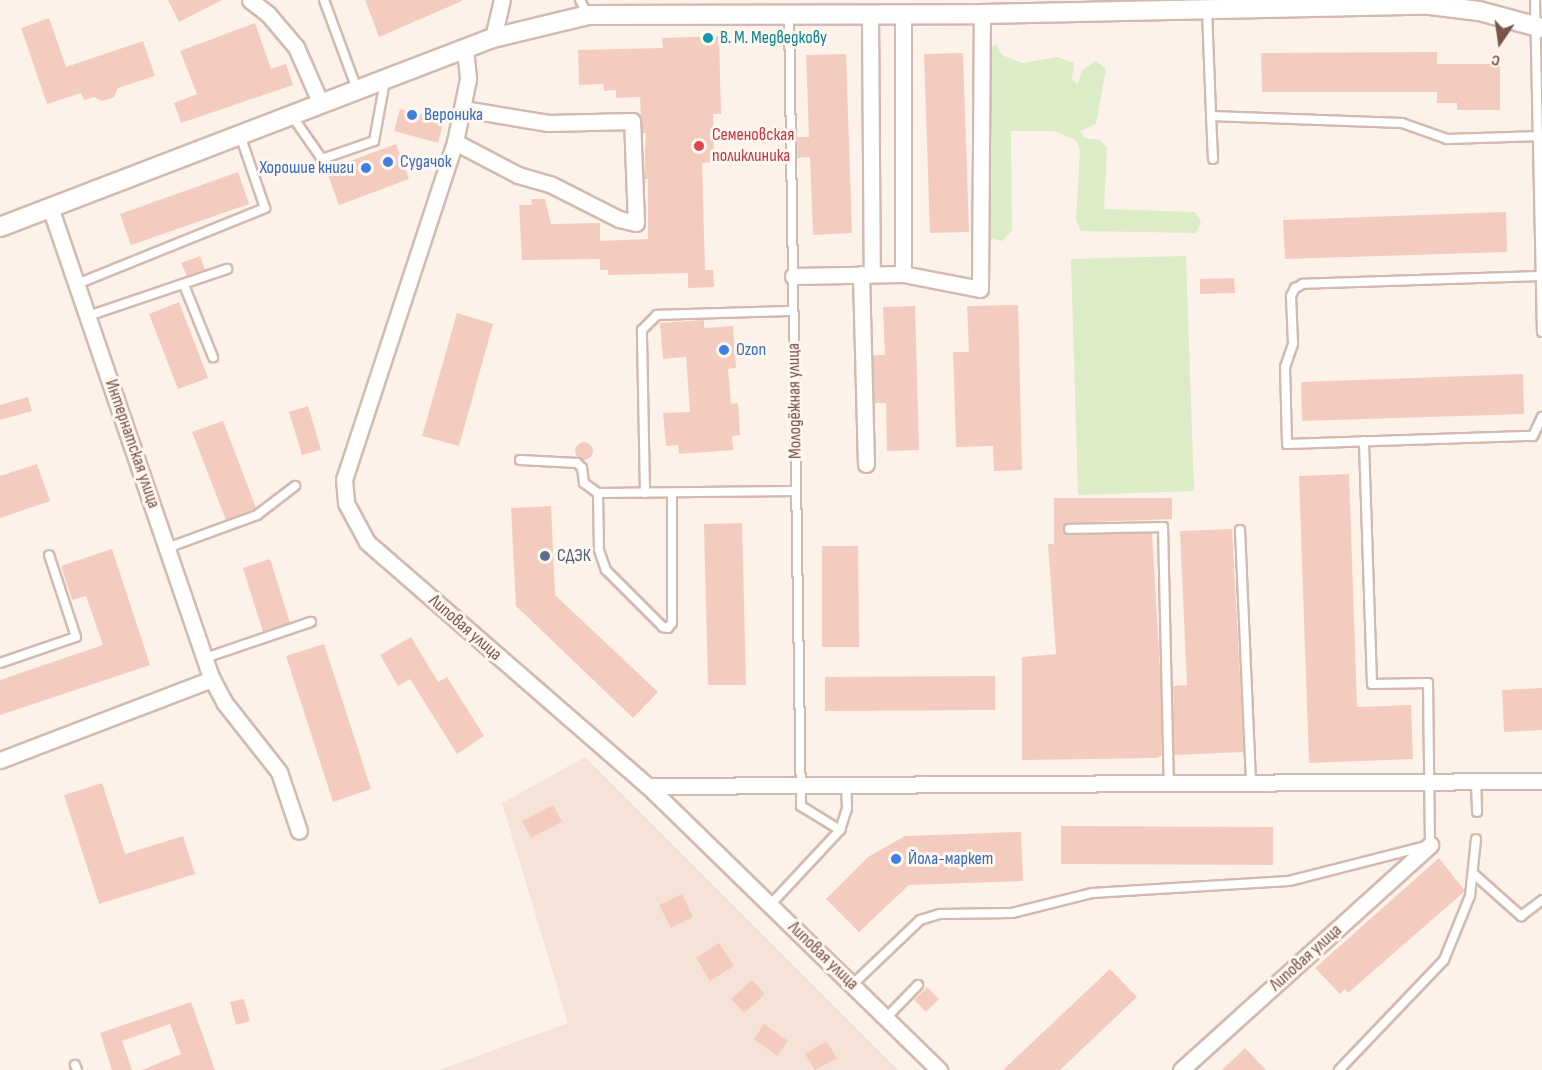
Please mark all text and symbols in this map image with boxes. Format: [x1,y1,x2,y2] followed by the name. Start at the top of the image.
[1470,12,1530,72] north arrow
[720,27,827,49] place label: В. М. Медведкову
[701,31,715,45] marker: В. М. Медведкову
[1490,50,1502,70] text: С
[424,104,483,126] place label: Вероника
[405,108,419,122] marker: Вероника
[712,125,794,168] place label: Семеновская поликлиника
[690,137,708,155] marker: Семеновская поликлиника
[400,151,451,173] place label: Судачок
[381,155,395,169] marker: Судачок
[259,157,354,179] place label: Хорошие книги
[359,161,373,175] marker: Хорошие книги
[736,339,766,361] place label: Ozon
[717,343,731,357] marker: Ozon
[783,343,807,459] street label: Молодёжная улица
[100,377,164,511] street label: Интернатская улица
[557,545,591,567] place label: СДЭК
[538,549,552,563] marker: СДЭК
[424,590,506,666] street label: Липовая улица
[908,848,993,870] place label: Йола-маркет
[889,852,903,866] marker: Йола-маркет
[783,917,863,995] street label: Липовая улица
[1265,920,1347,996] street label: Липовая улица

